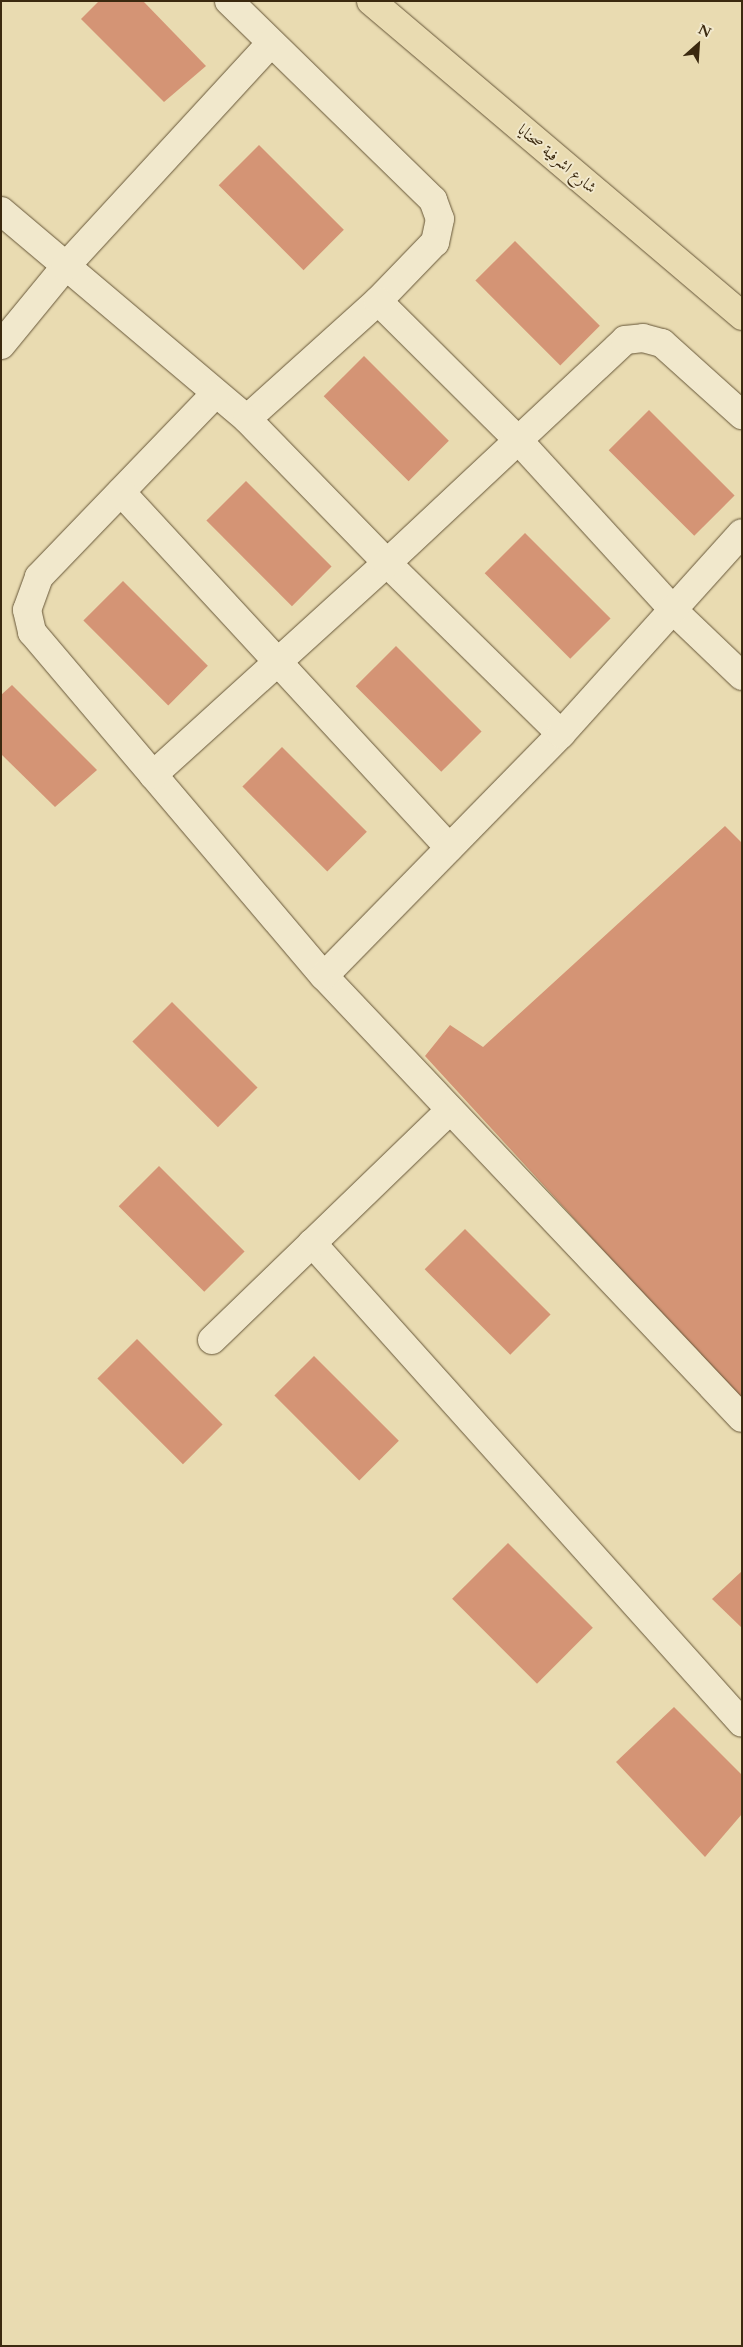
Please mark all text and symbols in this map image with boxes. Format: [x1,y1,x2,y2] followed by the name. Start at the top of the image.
[673,20,723,70] north arrow
[695,20,714,42] text: N
[514,120,600,198] street label: شارع اشرفية صحنايا

